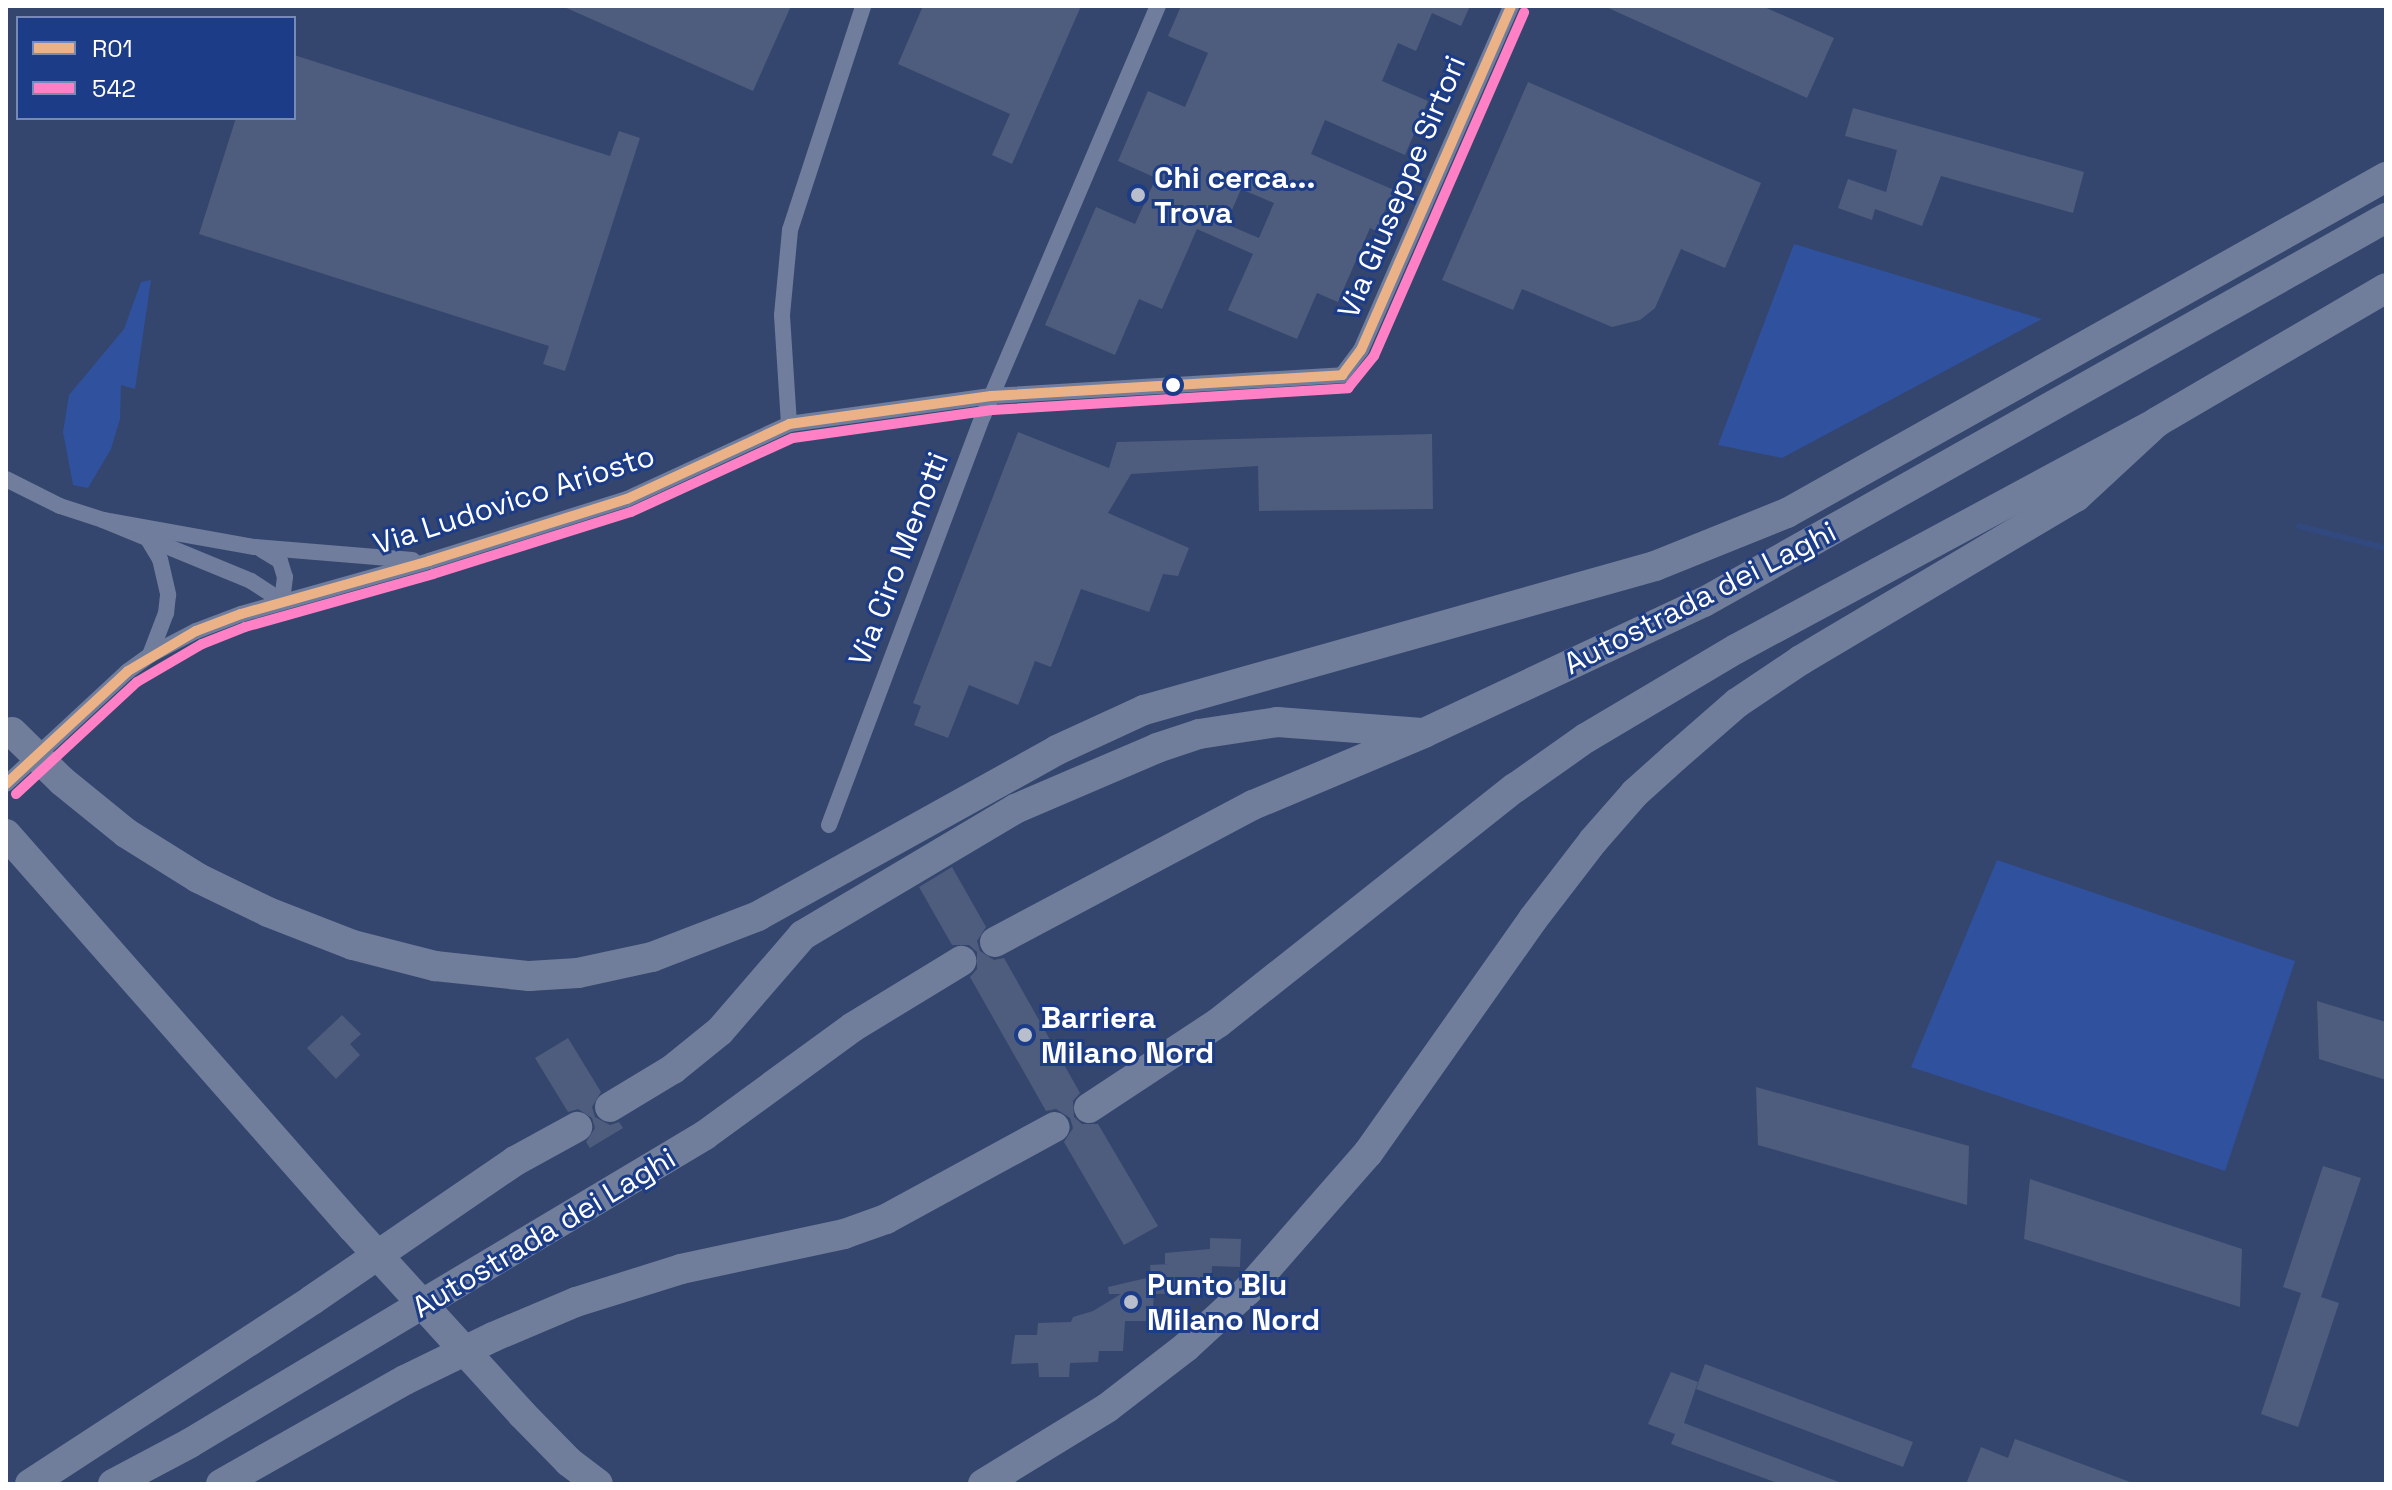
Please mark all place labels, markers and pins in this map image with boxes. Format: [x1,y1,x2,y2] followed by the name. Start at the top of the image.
[1154,160,1315,230] place label: Chi cerca... Trova
[1129,186,1147,204] marker: Chi cerca... Trova
[1165,377,1181,393] unlabelled marker
[1041,1000,1214,1070] place label: Barriera Milano Nord
[1016,1026,1034,1044] marker: Barriera Milano Nord
[1147,1267,1320,1338] place label: Punto Blu Milano Nord
[1122,1293,1140,1311] marker: Punto Blu Milano Nord

